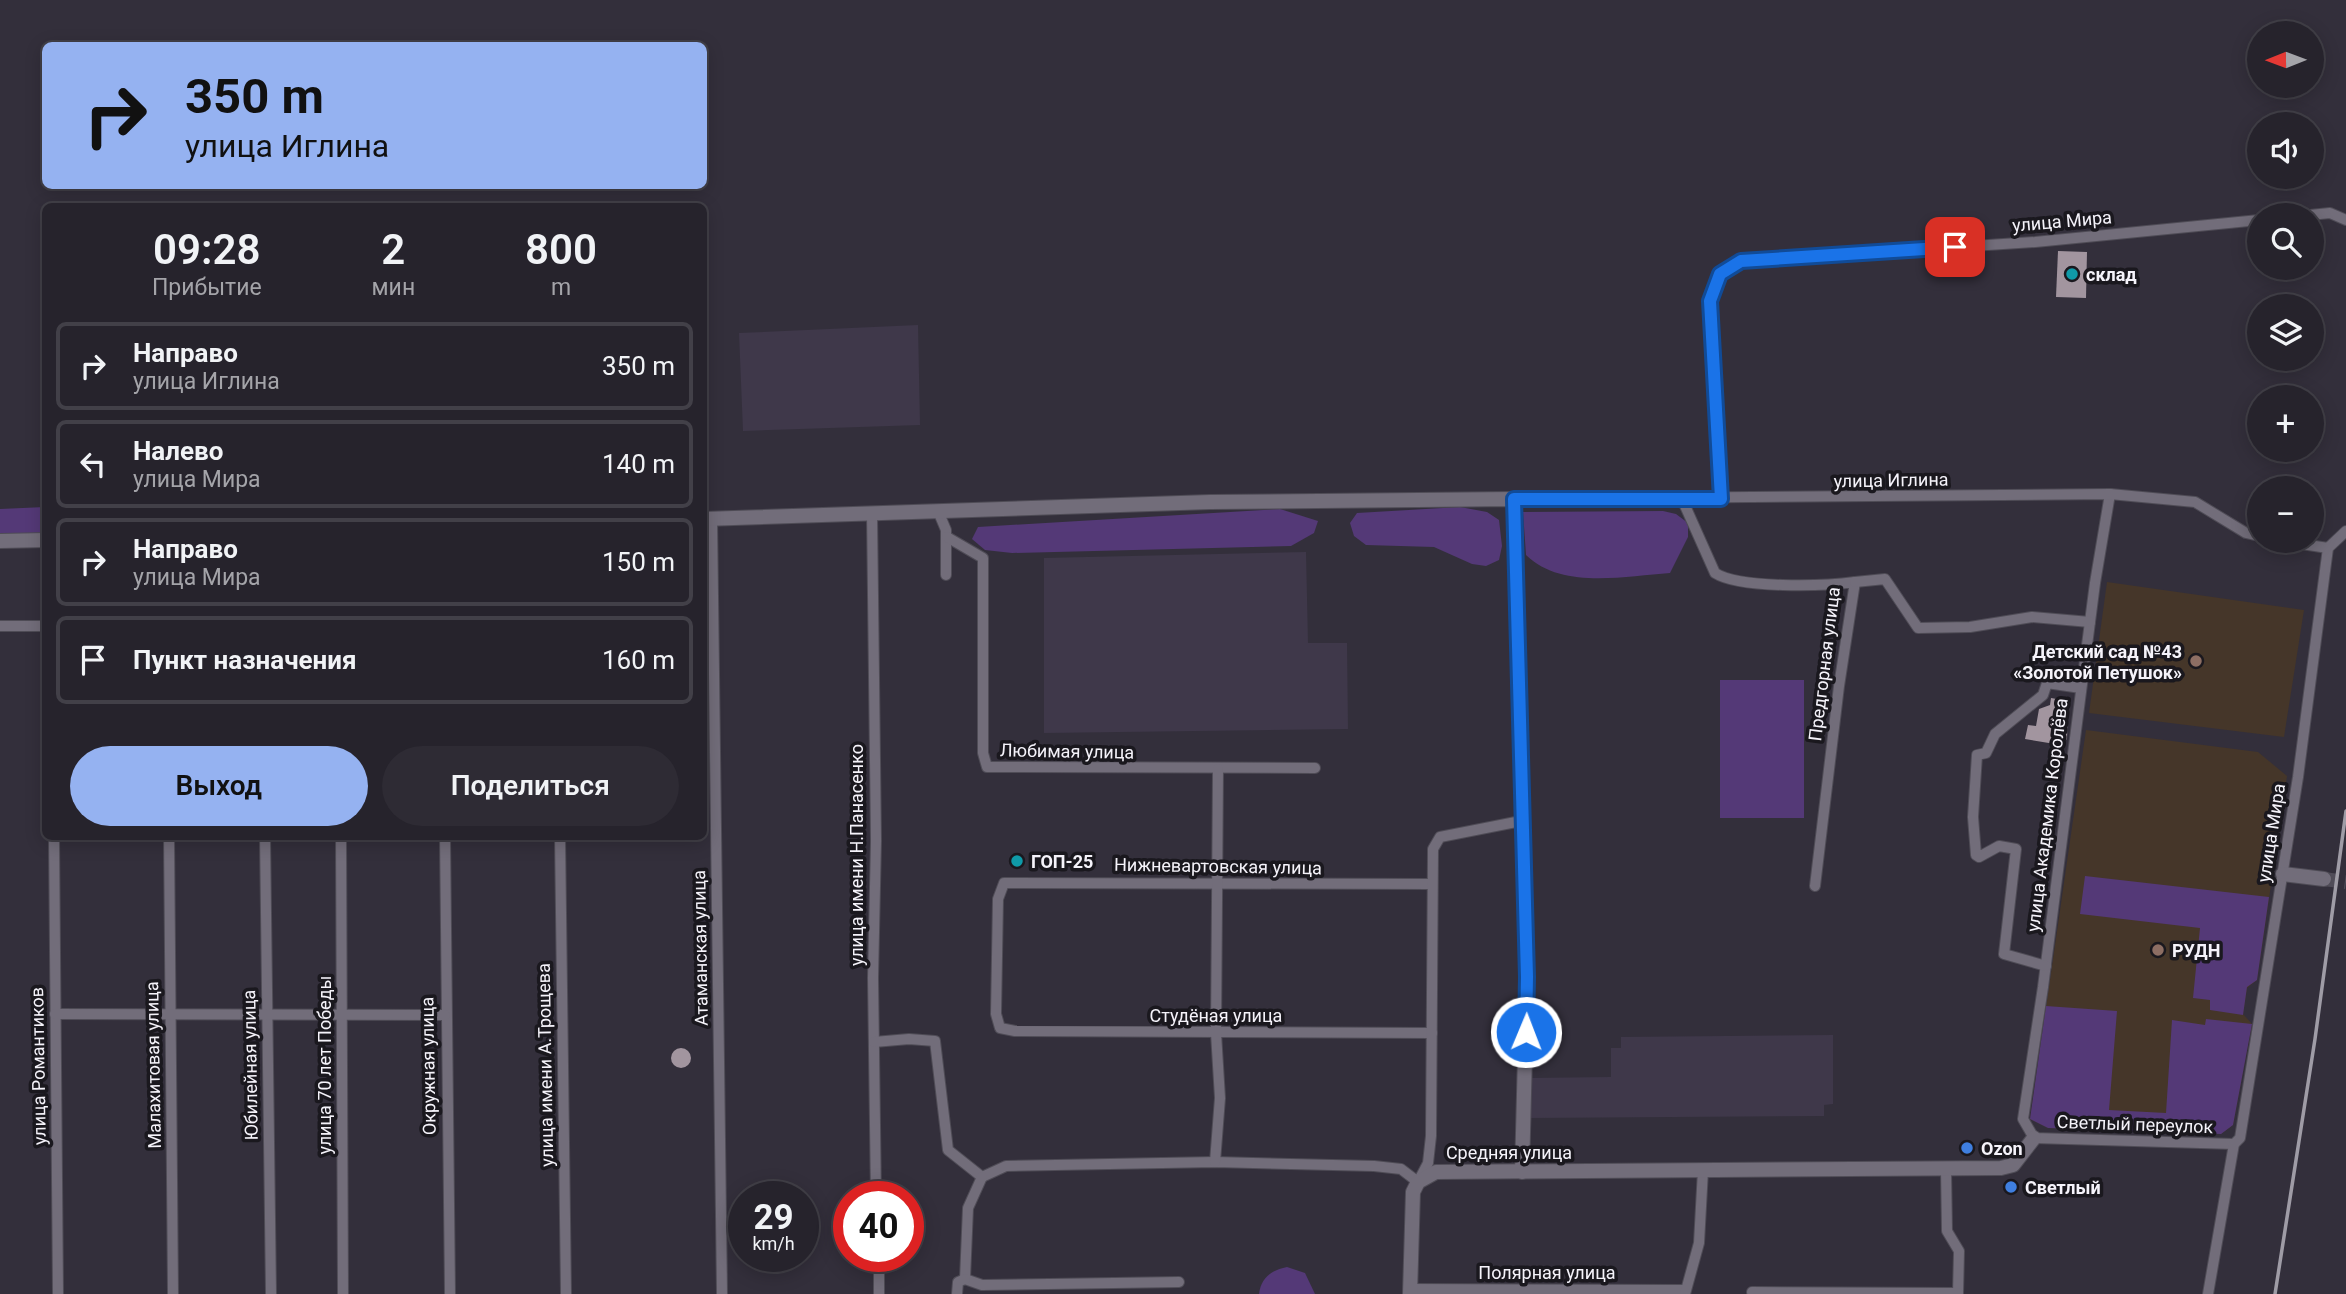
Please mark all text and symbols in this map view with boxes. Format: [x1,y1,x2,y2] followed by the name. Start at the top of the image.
[2247,21,2324,98] north arrow
[2247,21,2324,553] map controls
[185,68,324,125] text: 350 m
[70,70,161,161] icon: right
[2247,112,2324,189] button: sound
[185,127,389,165] text: улица Иглина
[2247,203,2324,280] button: search
[2011,206,2113,236] street label: улица Мира
[1925,217,1985,277] pin
[153,225,260,274] text: 09:28
[381,225,405,274] text: 2
[525,225,597,274] text: 800
[1936,228,1974,266] icon: arrive
[2086,264,2137,285] place label: склад
[2064,266,2080,282] marker: склад
[152,274,262,301] text: Прибытие
[372,274,415,301] text: мин
[551,274,571,301] text: m
[2247,294,2324,371] button: layers
[133,338,238,368] text: Направо
[74,347,112,385] icon: right
[602,351,675,381] text: 350 m
[133,368,280,395] text: улица Иглина
[2247,385,2324,462] button: +
[133,436,223,466] text: Налево
[74,445,112,483] icon: left
[602,449,675,479] text: 140 m
[133,466,261,493] text: улица Мира
[1833,468,1949,492] street label: улица Иглина
[2247,476,2324,553] button: −
[133,534,238,564] text: Направо
[74,543,112,581] icon: right
[602,547,675,577] text: 150 m
[133,564,261,591] text: улица Мира
[1804,586,1844,742] street label: Предгорная улица
[74,641,112,679] icon: arrive
[2013,641,2182,683] place label: Детский сад №43 «Золотой Петушок»
[133,645,357,675] text: Пункт назначения
[602,645,675,675] text: 160 m
[2188,653,2204,669] marker: Детский сад №43 «Золотой Петушок»
[2022,697,2072,933] street label: улица Академика Королёва
[1000,739,1134,763] street label: Любимая улица
[846,744,867,966] street label: улица имени Н.Панасенко
[70,746,368,826] button: Выход
[382,746,679,826] button: Поделиться
[2253,782,2289,884] street label: улица Мира
[1031,851,1093,872] place label: ГОП-25
[1009,853,1025,869] marker: ГОП-25
[1114,854,1322,878] street label: Нижневартовская улица
[688,870,712,1026] street label: Атаманская улица
[2172,940,2220,961] place label: РУДН
[2150,942,2166,958] marker: РУДН
[533,963,557,1167] street label: улица имени А.Трощева
[314,976,335,1155] street label: улица 70 лет Победы
[141,981,165,1149] street label: Малахитовая улица
[26,987,50,1145] street label: улица Романтиков
[238,990,262,1140] street label: Юбилейная улица
[1489,995,1563,1069] position arrow
[416,997,440,1135] street label: Окружная улица
[1150,1005,1282,1026] street label: Студёная улица
[2056,1111,2214,1137] street label: Светлый переулок
[1981,1138,2023,1159] place label: Ozon
[1959,1140,1975,1156] marker: Ozon
[1446,1142,1572,1163] street label: Средняя улица
[2025,1177,2101,1198] place label: Светлый
[2003,1179,2019,1195] marker: Светлый
[833,1181,924,1272] speed limit sign: 40
[753,1197,794,1238] text: 29
[752,1233,795,1254] text: km/h
[1478,1262,1616,1283] street label: Полярная улица

